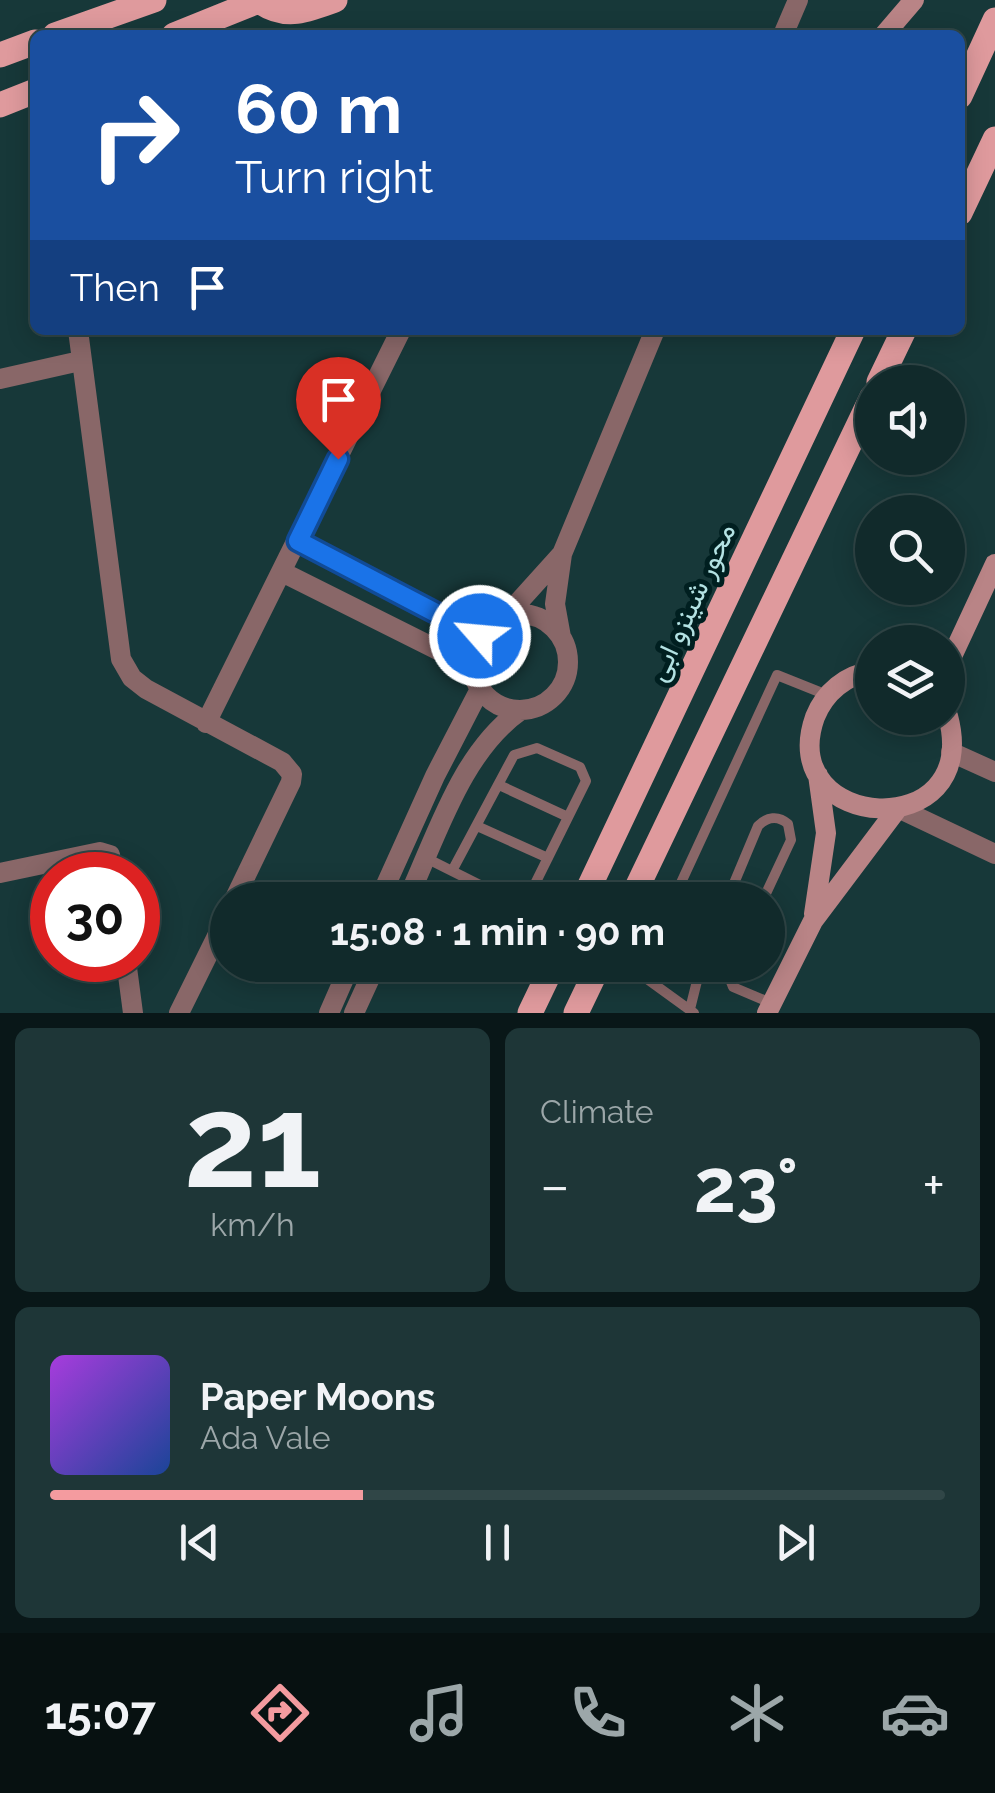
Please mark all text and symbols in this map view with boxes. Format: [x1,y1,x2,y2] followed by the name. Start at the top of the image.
[235,67,402,149] text: 60 m
[70,70,200,200] icon: right
[235,151,433,204] text: Turn right
[180,260,235,315] icon: arrive
[70,265,160,310] text: Then
[296,357,381,460] pin
[855,365,965,735] map controls
[855,365,965,475] button: sound
[311,372,366,427] icon: arrive
[855,495,965,605] button: search
[640,518,743,687] street label: محور شينزو ابى
[428,584,532,688] position arrow
[855,625,965,735] button: layers
[30,852,160,982] speed limit sign: 30
[330,909,665,954] text: 15:08 · 1 min · 90 m
[184,1065,321,1217] text: 21
[540,1093,654,1130] text: Climate
[694,1141,798,1230] text: 23°
[540,1153,570,1218] text: −
[922,1153,945,1218] text: +
[210,1206,295,1243] text: km/h
[200,1374,435,1419] text: Paper Moons
[200,1419,331,1456] text: Ada Vale
[172,1515,227,1570] icon: previous
[470,1515,525,1570] icon: pause
[768,1515,823,1570] icon: next
[245,1678,315,1748] icon: directions
[404,1678,474,1748] icon: music
[563,1678,633,1748] icon: phone
[722,1678,792,1748] icon: climate
[880,1678,950,1748] icon: car
[44,1687,156,1740] text: 15:07

